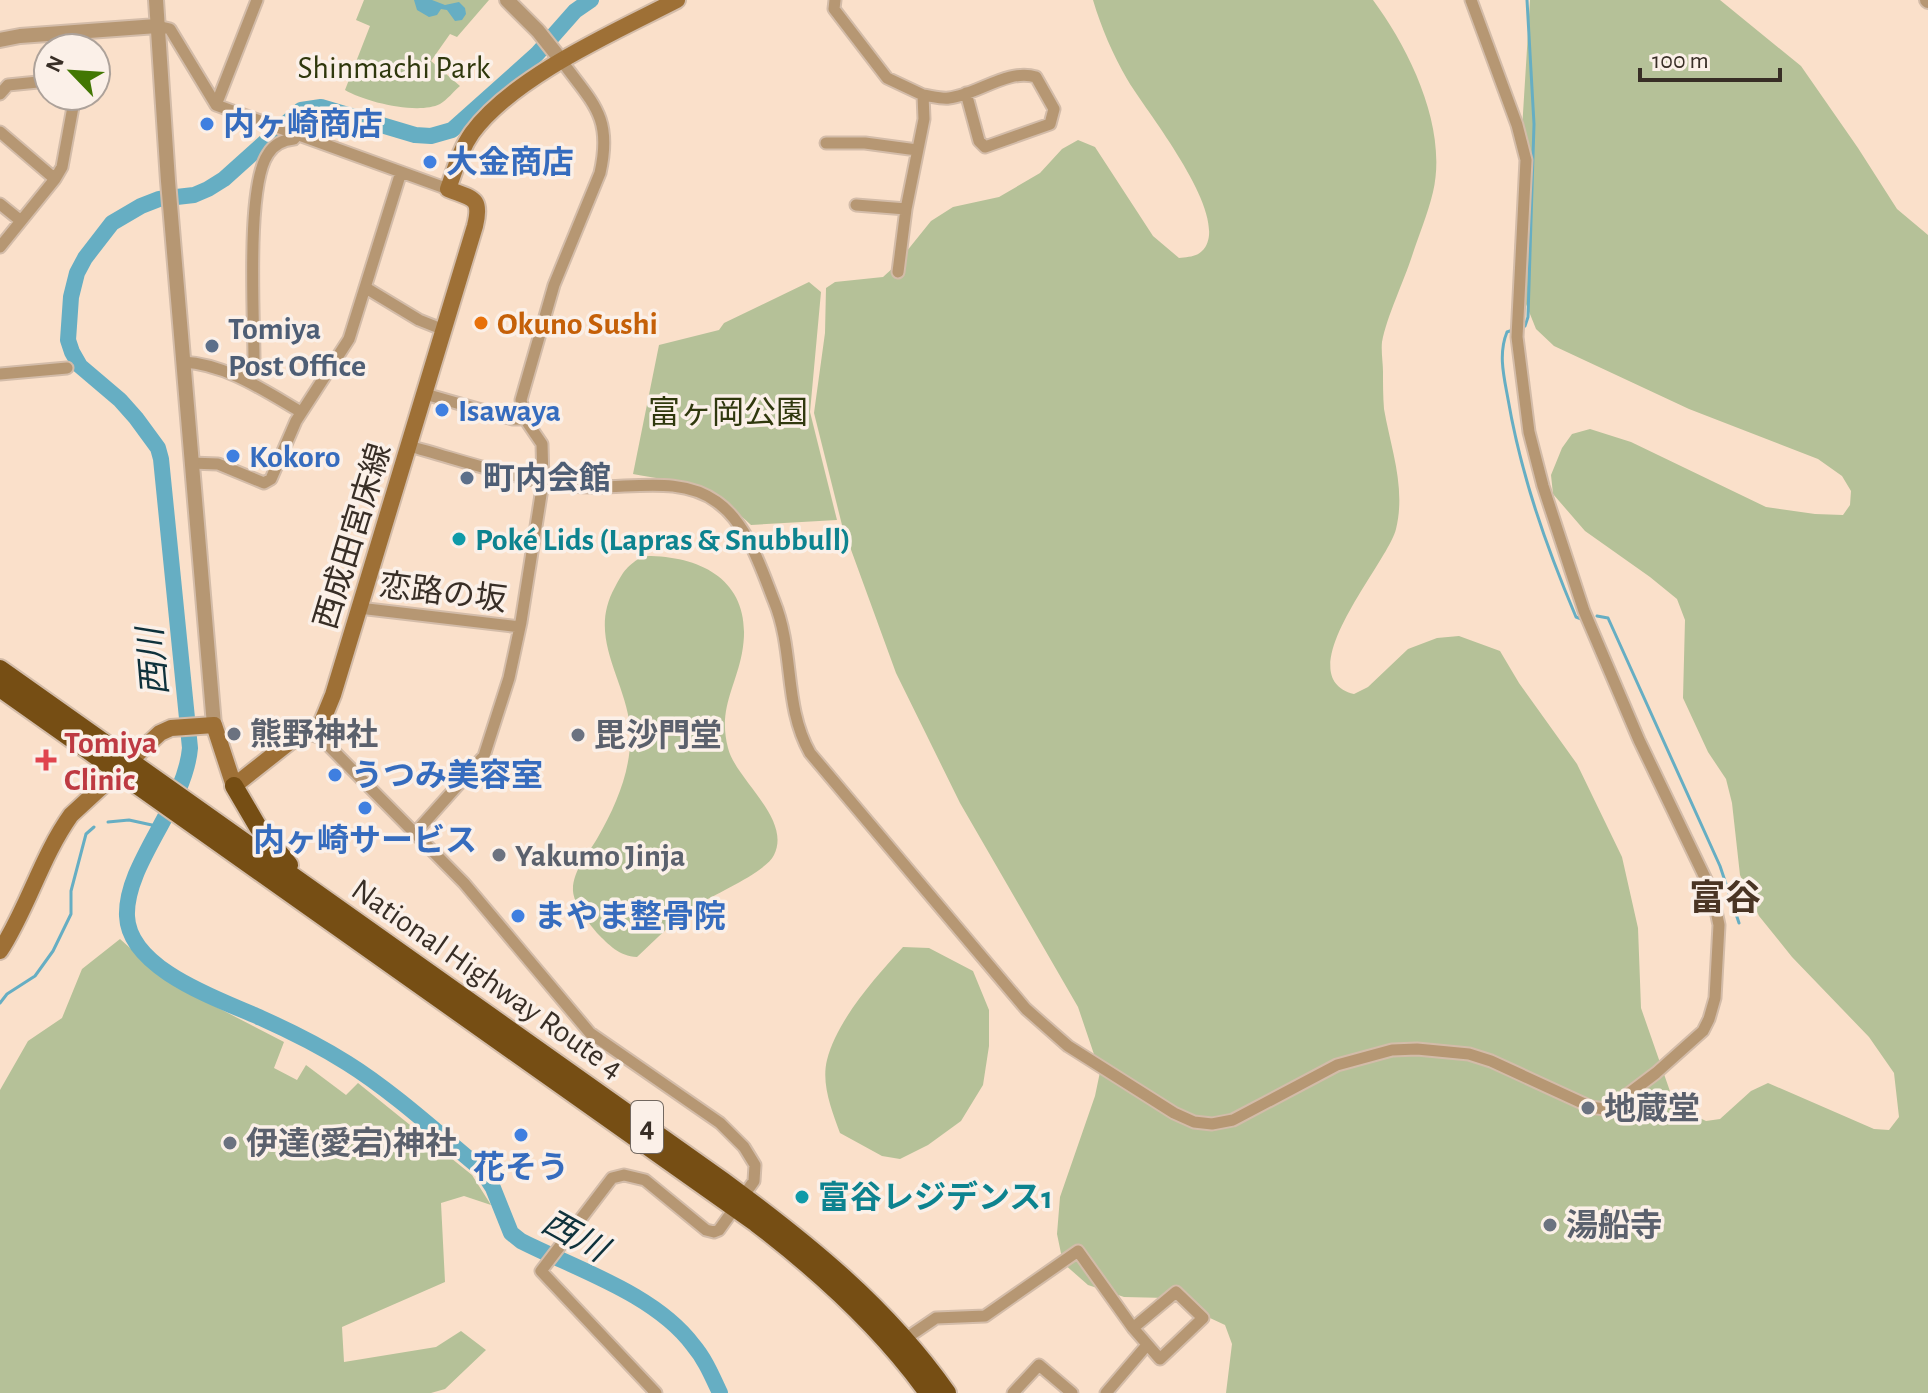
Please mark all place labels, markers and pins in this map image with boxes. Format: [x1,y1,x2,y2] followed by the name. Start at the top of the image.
[223,107,383,141] place label: 内ヶ崎商店
[198,115,216,133] marker: 内ヶ崎商店
[446,145,574,179] place label: 大金商店
[421,153,439,171] marker: 大金商店
[497,308,658,340] place label: Okuno Sushi
[228,313,366,382] place label: Tomiya Post Office
[472,314,490,332] marker: Okuno Sushi
[203,337,221,355] marker: Tomiya Post Office
[458,395,561,427] place label: Isawaya
[433,401,451,419] marker: Isawaya
[249,441,341,473] place label: Kokoro
[224,447,242,465] marker: Kokoro
[483,461,611,495] place label: 町内会館
[458,469,476,487] marker: 町内会館
[475,524,851,556] place label: Poké Lids (Lapras & Snubbull)
[450,530,468,548] marker: Poké Lids (Lapras & Snubbull)
[250,717,378,751] place label: 熊野神社
[594,718,722,752] place label: 毘沙門堂
[225,725,243,743] marker: 熊野神社
[569,726,587,744] marker: 毘沙門堂
[64,727,157,796] place label: Tomiya Clinic
[35,749,57,771] marker: Tomiya Clinic
[351,758,543,792] place label: うつみ美容室
[326,766,344,784] marker: うつみ美容室
[356,799,374,817] marker: 内ヶ崎サービス
[253,823,477,857] place label: 内ヶ崎サービス
[515,840,685,872] place label: Yakumo Jinja
[490,846,508,864] marker: Yakumo Jinja
[534,899,726,933] place label: まやま整骨院
[509,907,527,925] marker: まやま整骨院
[1604,1091,1700,1125] place label: 地蔵堂
[1579,1099,1597,1117] marker: 地蔵堂
[246,1126,457,1160] place label: 伊達(愛宕)神社
[512,1126,530,1144] marker: 花そう
[221,1134,239,1152] marker: 伊達(愛宕)神社
[473,1150,569,1184] place label: 花そう
[818,1180,1053,1214] place label: 富谷レジデンス1
[793,1188,811,1206] marker: 富谷レジデンス1
[1566,1208,1662,1242] place label: 湯船寺
[1541,1216,1559,1234] marker: 湯船寺

